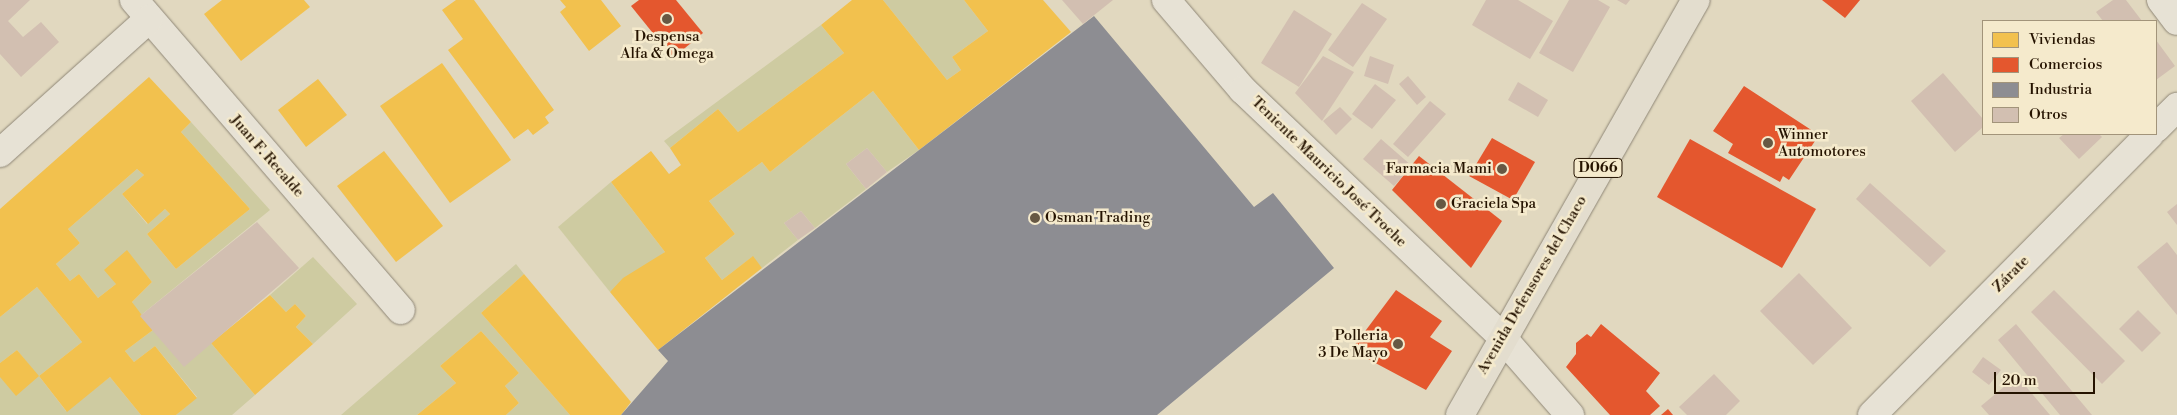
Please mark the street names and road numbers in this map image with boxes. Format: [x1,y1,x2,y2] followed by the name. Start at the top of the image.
[1248,93,1410,251] street label: Teniente Mauricio José Troche
[226,111,308,201] street label: Juan F. Recalde
[1573,156,1623,180] road number: D066
[1473,192,1591,378] street label: Avenida Defensores del Chaco
[1989,252,2033,296] street label: Zárate

